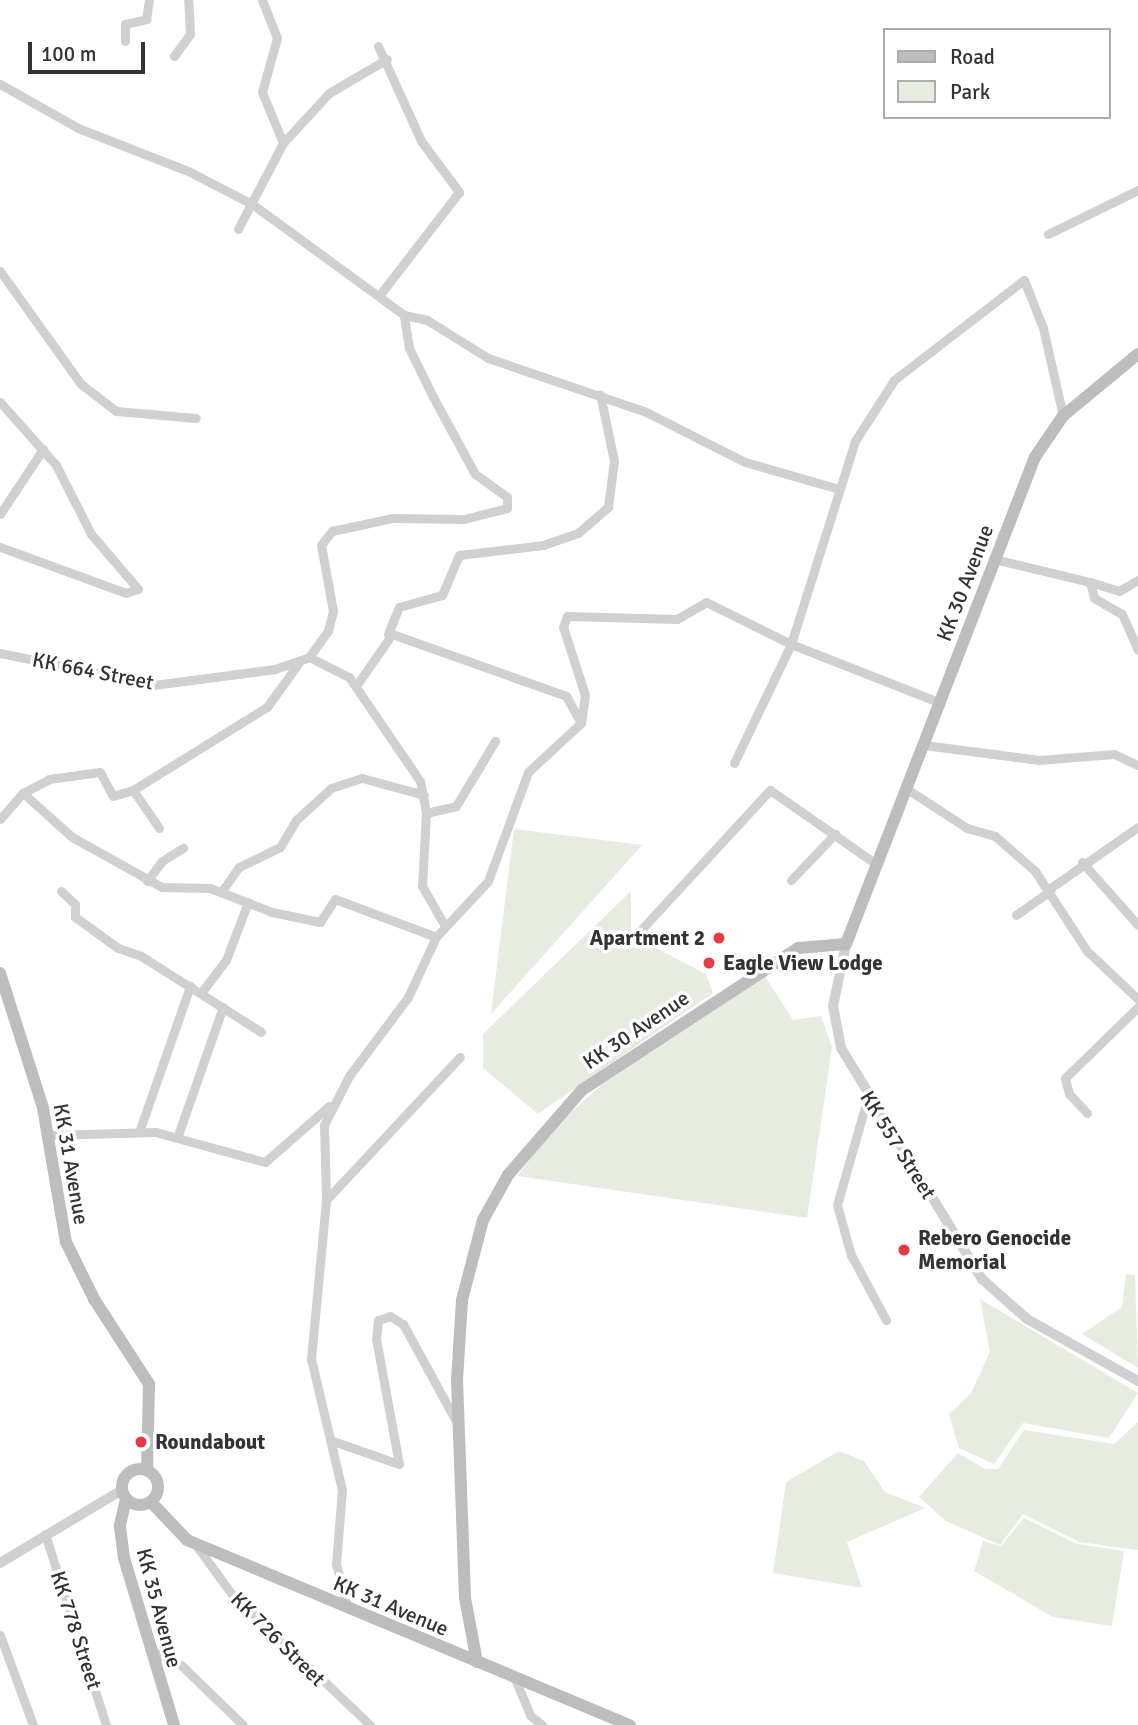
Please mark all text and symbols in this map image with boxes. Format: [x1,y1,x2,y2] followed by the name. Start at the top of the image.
[32,28,149,72] scale bar
[883,28,1110,119] legend
[41,41,96,67] text: 100 m
[950,44,995,70] text: Road
[950,79,990,105] text: Park
[931,521,999,645] street label: KK 30 Avenue
[30,647,156,695] street label: KK 664 Street
[590,925,705,951] place label: Apartment 2
[711,930,727,946] marker: Apartment 2
[723,950,883,976] place label: Eagle View Lodge
[701,955,717,971] marker: Eagle View Lodge
[578,985,694,1075] street label: KK 30 Avenue
[855,1086,941,1204] street label: KK 557 Street
[48,1101,94,1227] street label: KK 31 Avenue
[918,1225,1071,1275] place label: Rebero Genocide Memorial
[896,1242,912,1258] marker: Rebero Genocide Memorial
[155,1429,265,1455] place label: Roundabout
[133,1434,149,1450] marker: Roundabout
[131,1546,187,1670] street label: KK 35 Avenue
[45,1568,107,1692] street label: KK 778 Street
[330,1570,452,1642] street label: KK 31 Avenue
[226,1587,330,1691] street label: KK 726 Street

